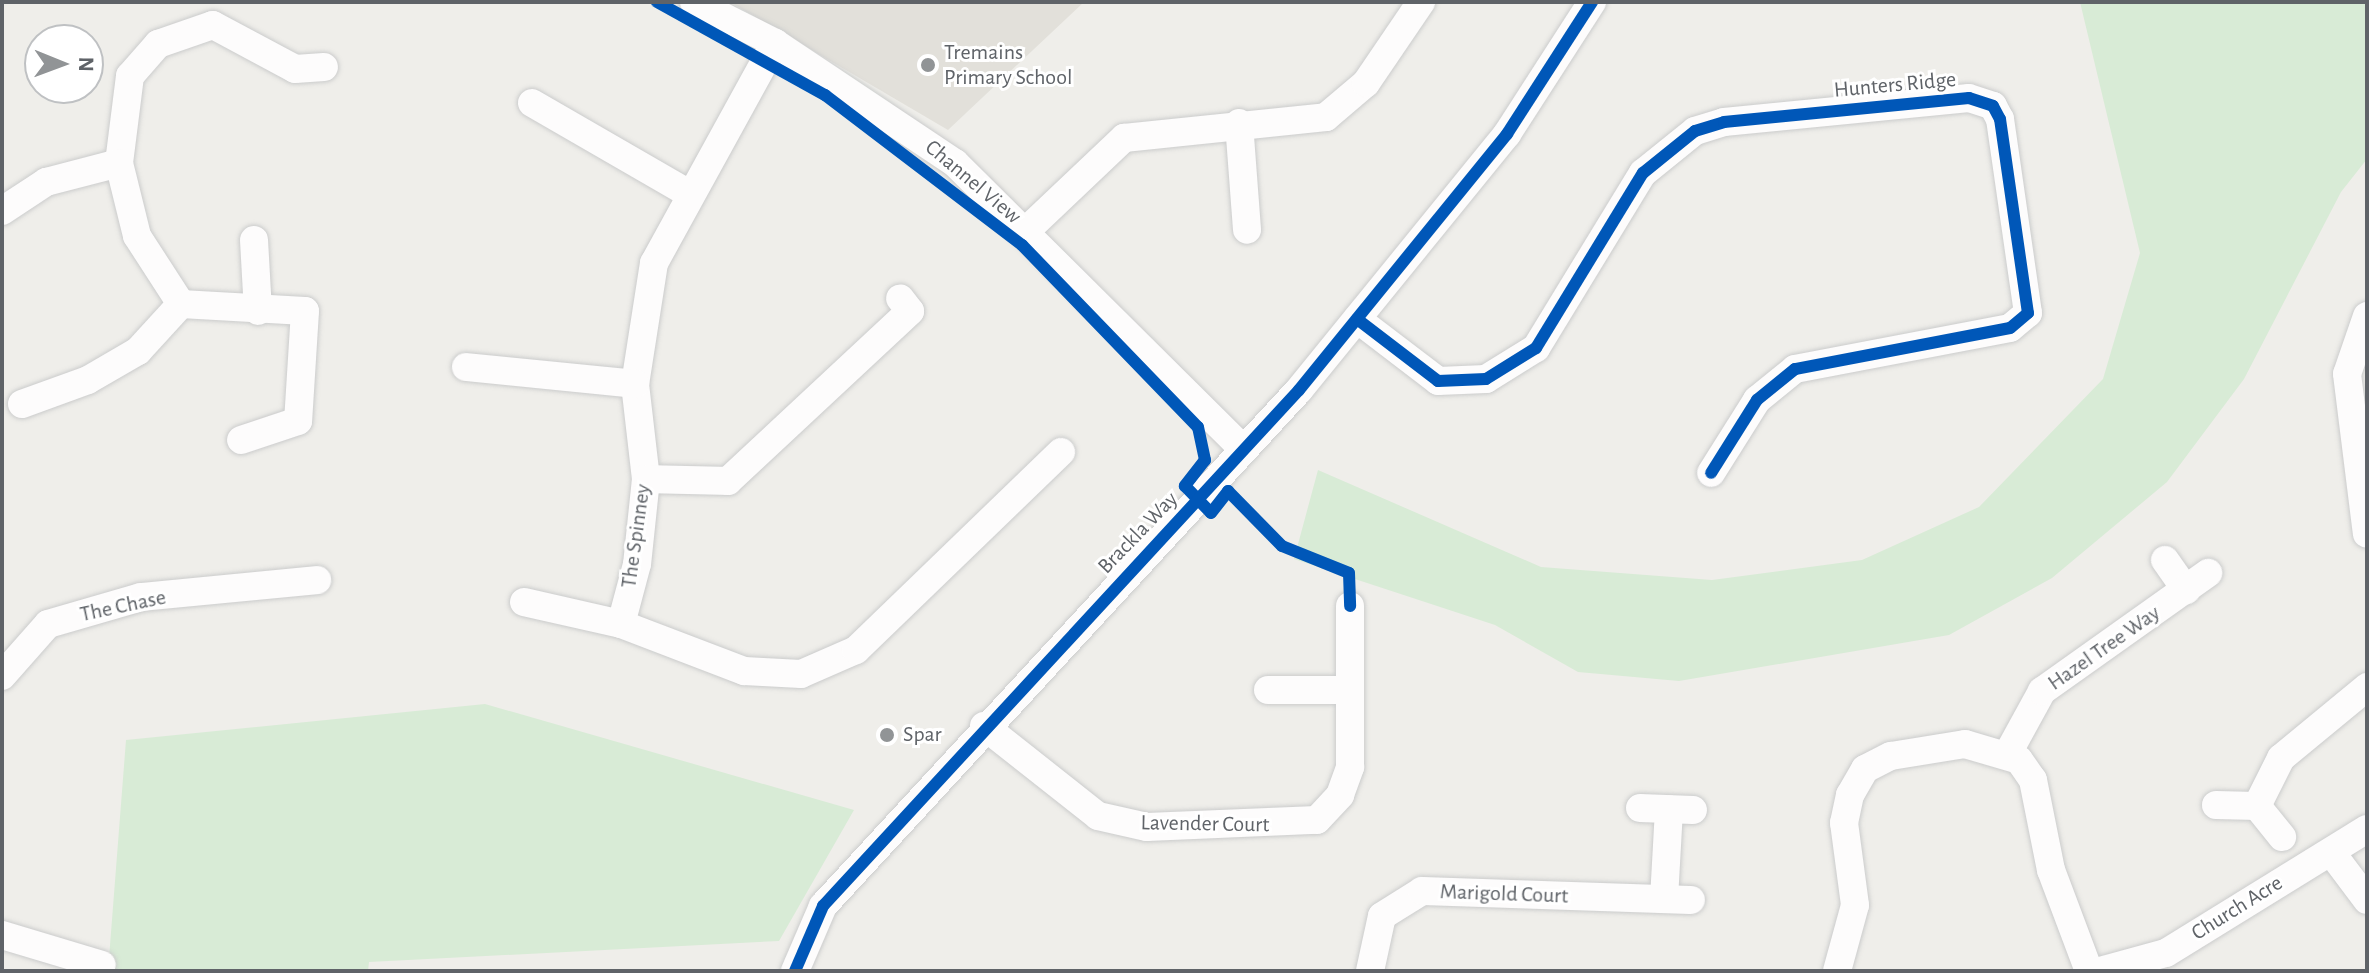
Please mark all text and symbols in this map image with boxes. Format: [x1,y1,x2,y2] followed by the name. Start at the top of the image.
[24,24,104,104] north arrow
[944,39,1072,90] place label: Tremains Primary School
[919,56,937,74] marker: Tremains Primary School
[75,57,97,72] text: N
[1833,67,1957,103] street label: Hunters Ridge
[920,134,1026,230] street label: Channel View
[616,482,656,590] street label: The Spinney
[1092,486,1184,580] street label: Brackla Way
[78,584,168,628] street label: The Chase
[2043,600,2165,696] street label: Hazel Tree Way
[903,722,942,748] place label: Spar
[878,726,896,744] marker: Spar
[1140,810,1270,838] street label: Lavender Court
[2187,870,2287,946] street label: Church Acre
[1439,879,1569,909] street label: Marigold Court

